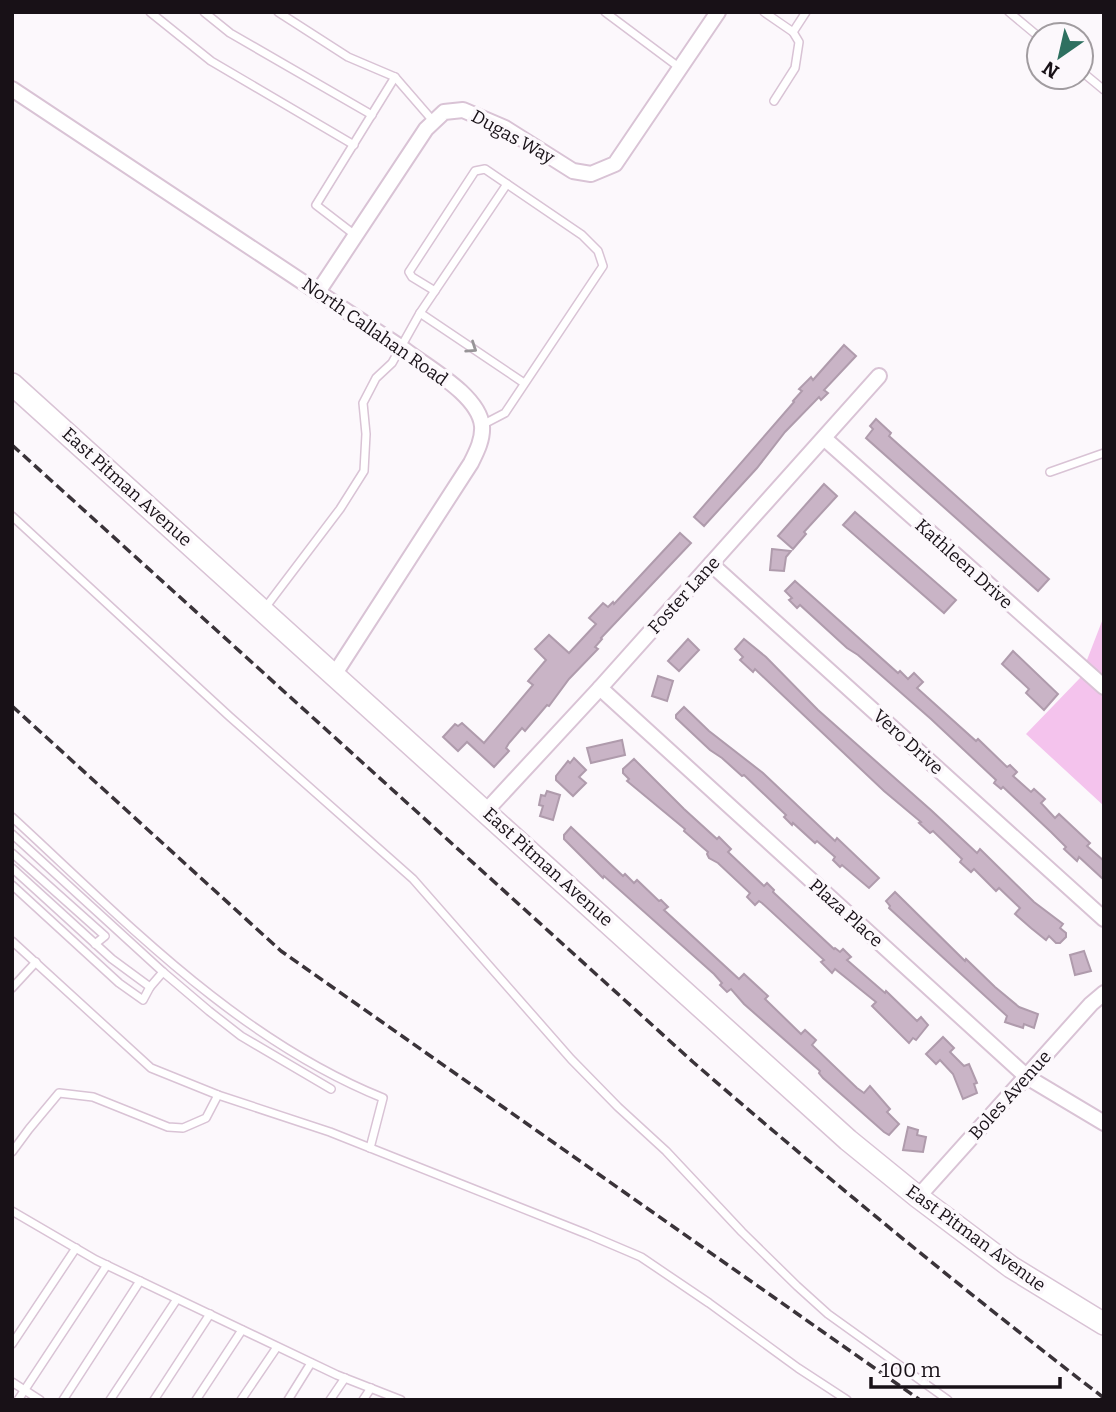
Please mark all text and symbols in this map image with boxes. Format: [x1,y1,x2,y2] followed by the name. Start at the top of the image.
[1025,21,1095,91] north arrow
[1038,56,1063,83] text: N
[468,105,559,169] street label: Dugas Way
[298,273,452,391] street label: North Callahan Road
[465,340,478,353] one-way arrow
[58,423,196,551] street label: East Pitman Avenue
[911,514,1017,614] street label: Kathleen Drive
[643,552,725,638] street label: Foster Lane
[868,705,948,779] street label: Vero Drive
[479,803,617,931] street label: East Pitman Avenue
[805,874,887,952] street label: Plaza Place
[964,1046,1056,1144] street label: Boles Avenue
[902,1180,1050,1296] street label: East Pitman Avenue
[871,1346,1060,1390] scale bar
[881,1357,941,1383] text: 100 m

